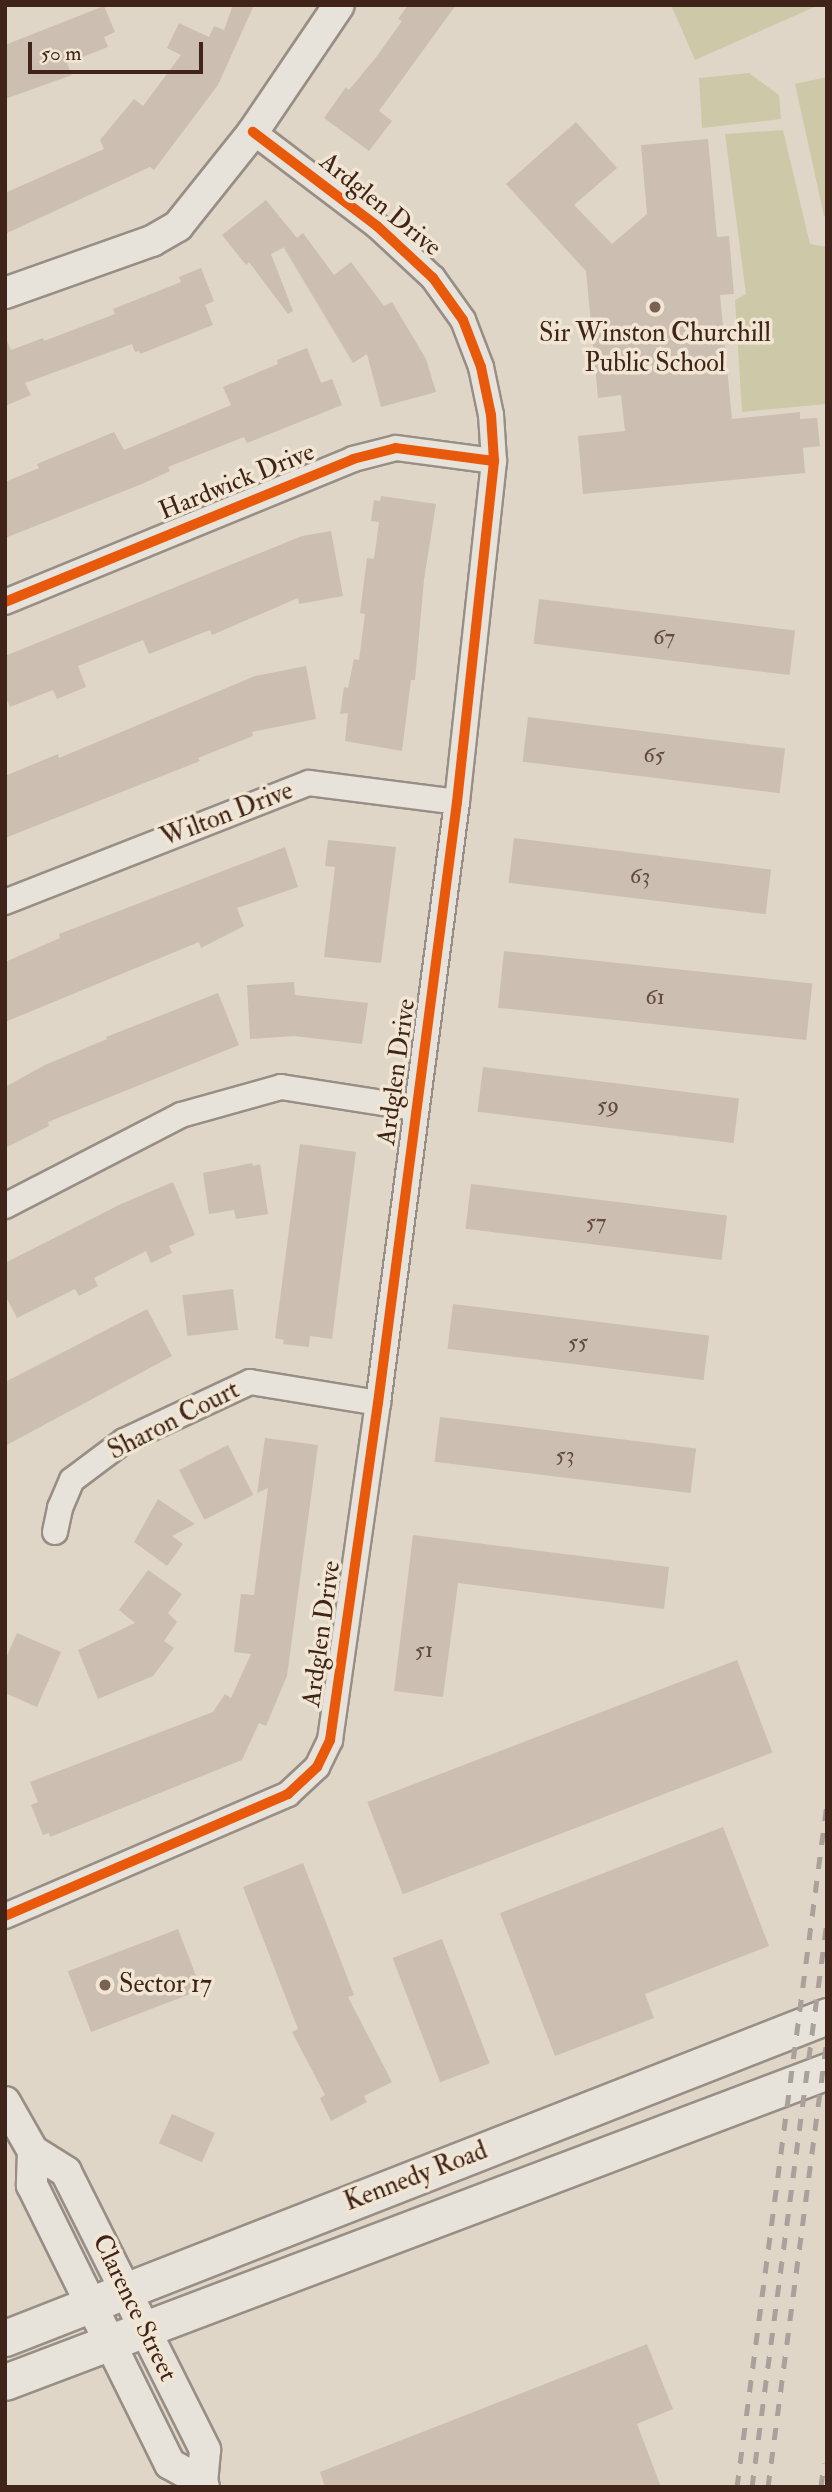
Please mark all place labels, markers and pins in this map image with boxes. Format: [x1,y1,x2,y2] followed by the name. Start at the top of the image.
[647,299,663,315] marker: Sir Winston Churchill Public School
[539,318,771,380] place label: Sir Winston Churchill Public School
[119,1969,212,2001] place label: Sector 17
[97,1977,113,1993] marker: Sector 17

